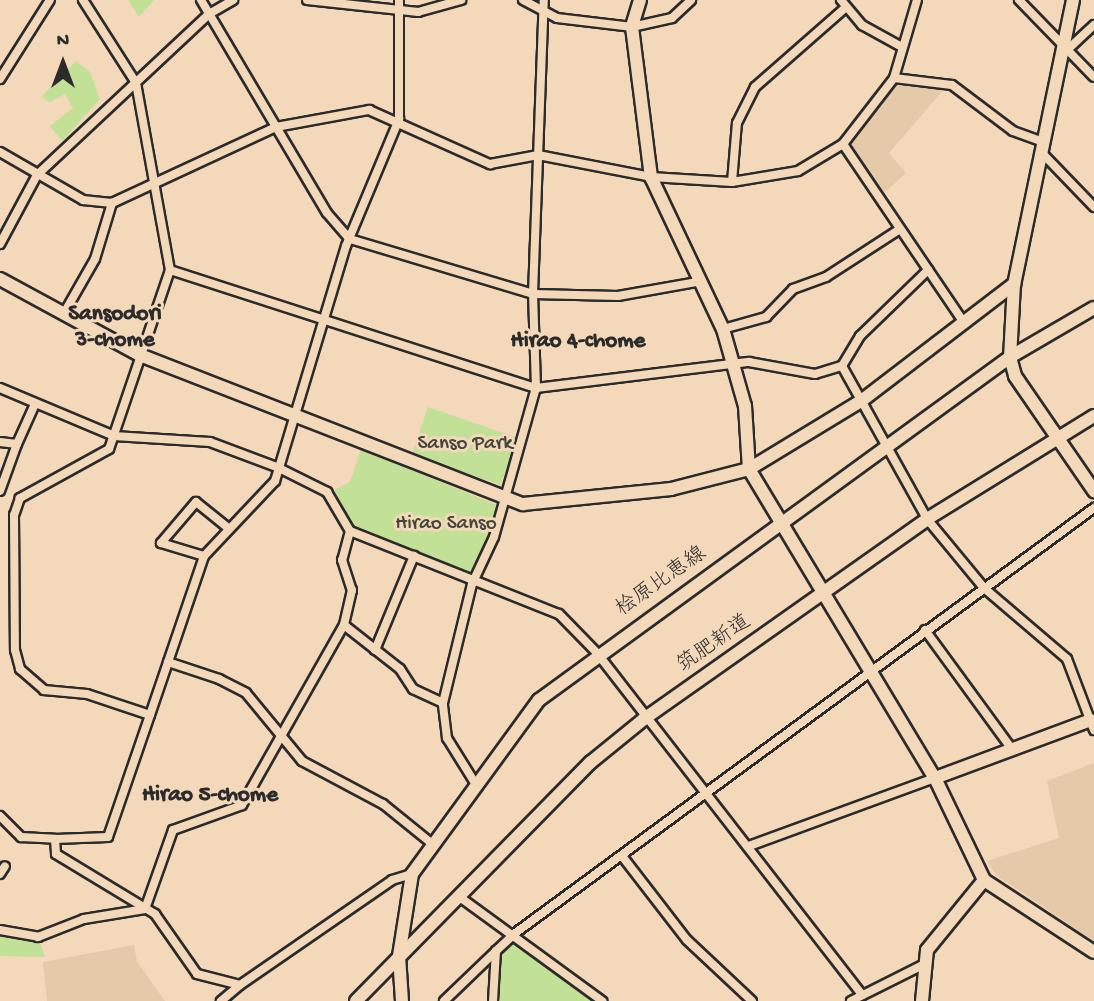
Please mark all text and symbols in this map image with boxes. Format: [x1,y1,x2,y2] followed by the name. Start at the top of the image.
[28,28,98,98] north arrow
[57,30,69,53] text: N
[68,301,162,355] district label: Sansodori 3-chome
[511,328,645,356] district label: Hirao 4-chome
[417,432,513,458] park label: Sanso Park
[395,512,497,538] park label: Hirao Sanso
[612,543,712,623] street label: 桧原比恵線
[673,611,757,679] street label: 筑肥新道
[142,782,278,810] district label: Hirao 5-chome

